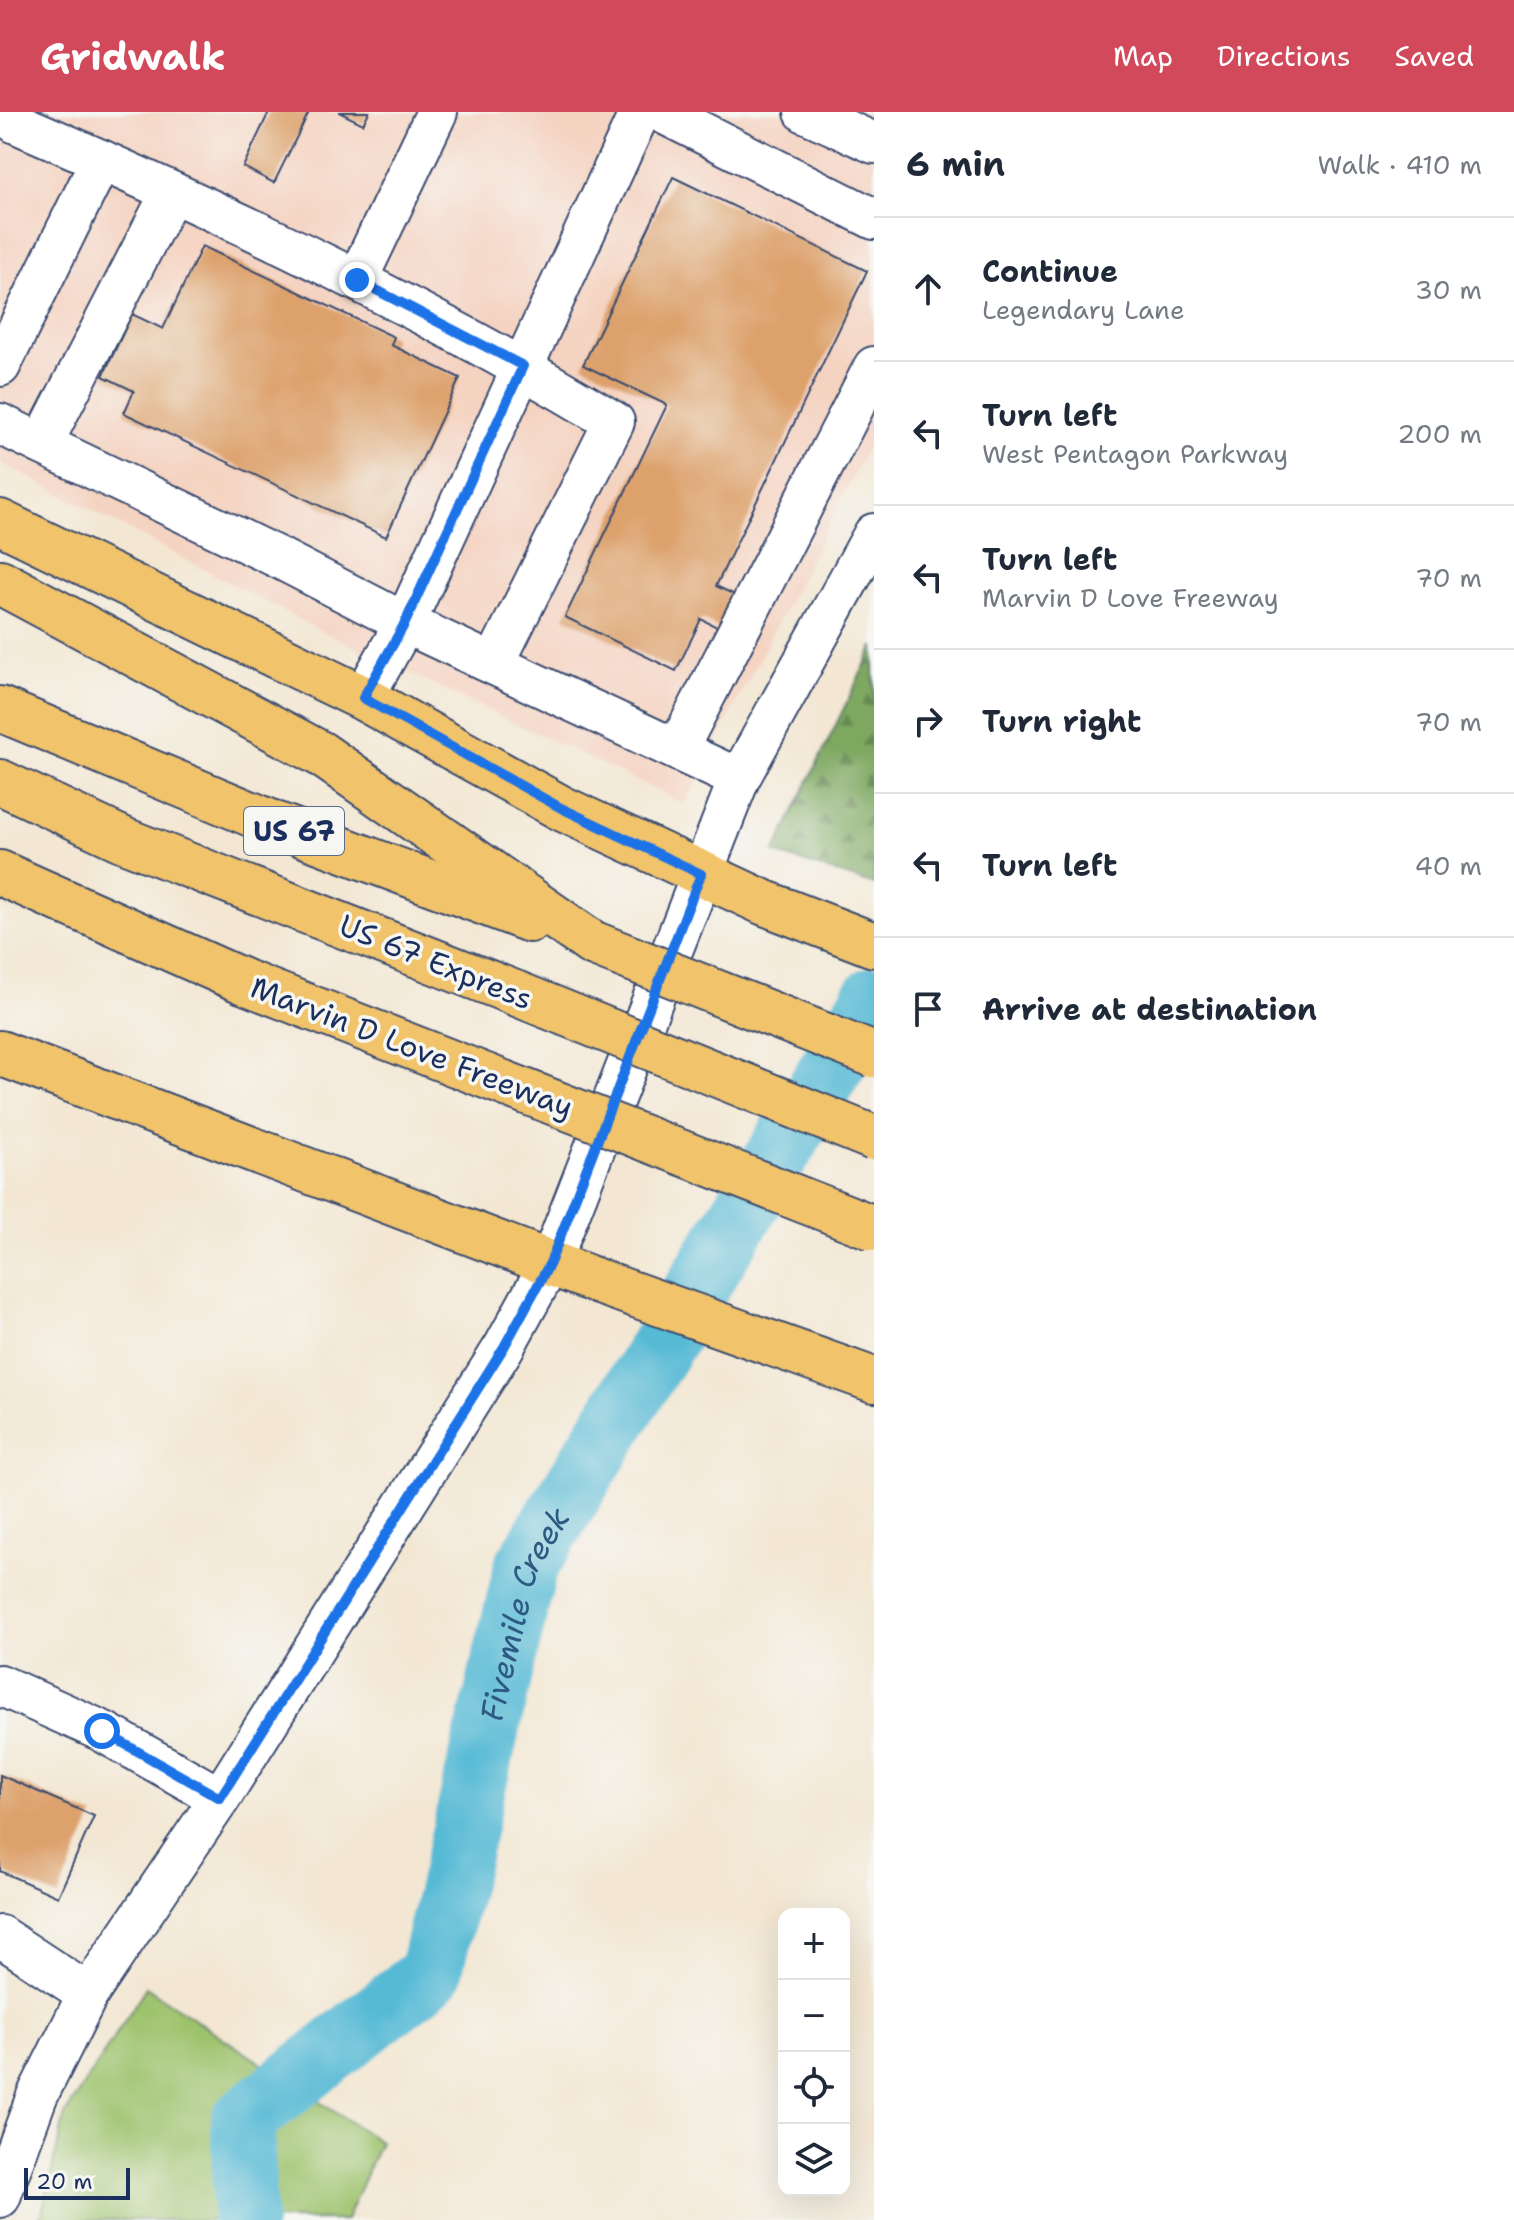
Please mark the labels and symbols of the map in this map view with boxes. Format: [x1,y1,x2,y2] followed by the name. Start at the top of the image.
[339,262,375,298] route end
[244,807,344,855] road number: US 67
[333,905,539,1019] street label: US 67 Express
[245,967,579,1127] street label: Marvin D Love Freeway
[469,1499,579,1725] water label: Fivemile Creek
[84,1713,120,1749] route start
[24,2164,130,2200] scale bar

